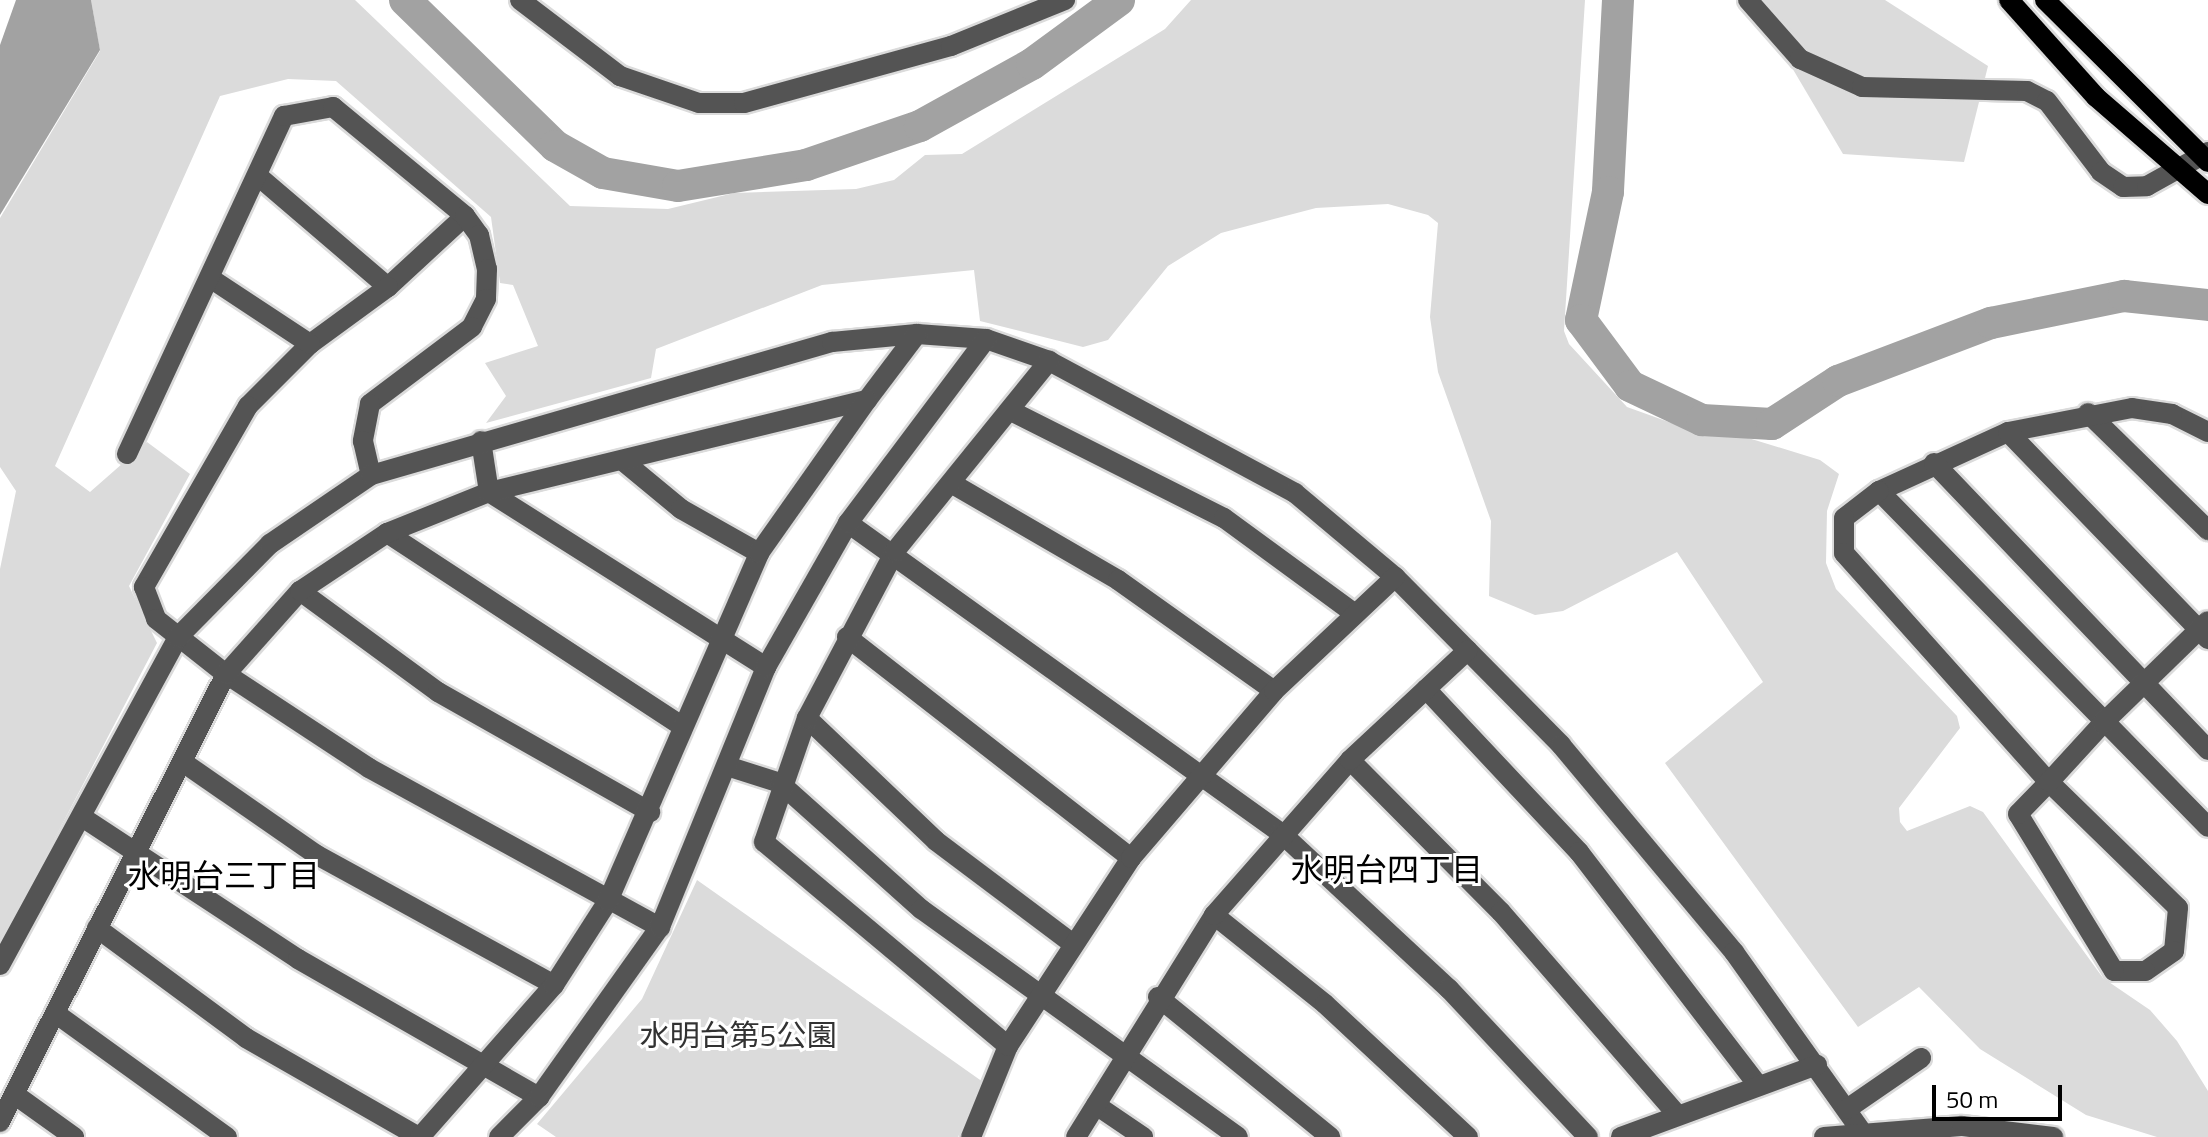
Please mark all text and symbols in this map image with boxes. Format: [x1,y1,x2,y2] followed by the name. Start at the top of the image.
[1291,850,1483,888] district label: 水明台四丁目
[128,856,320,894] district label: 水明台三丁目
[640,1017,836,1053] park label: 水明台第5公園
[1936,1069,2066,1119] scale bar
[1946,1081,1998,1117] text: 50 m

